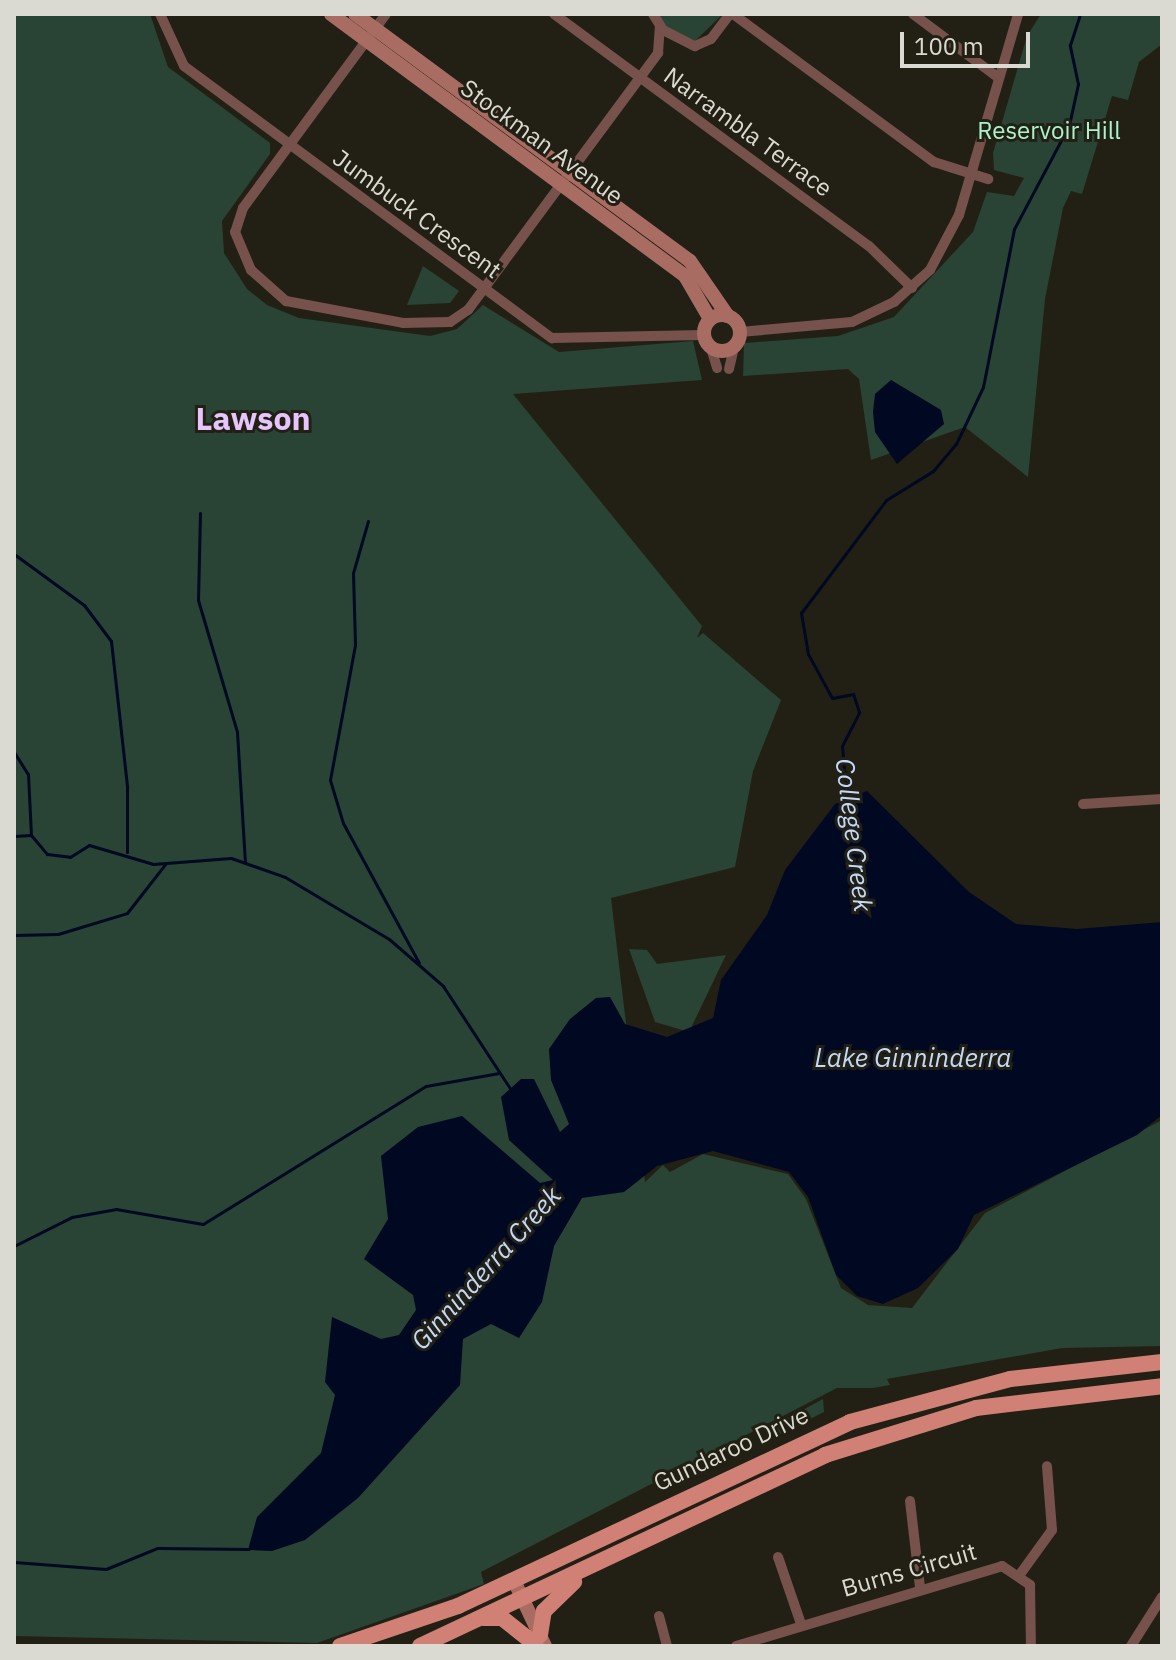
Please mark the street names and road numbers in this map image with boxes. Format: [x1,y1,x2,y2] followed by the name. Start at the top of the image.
[658,61,838,203] street label: Narrambla Terrace
[455,73,629,211] street label: Stockman Avenue
[327,143,507,285] street label: Jumbuck Crescent
[649,1401,813,1497] street label: Gundaroo Drive
[838,1537,980,1603] street label: Burns Circuit

